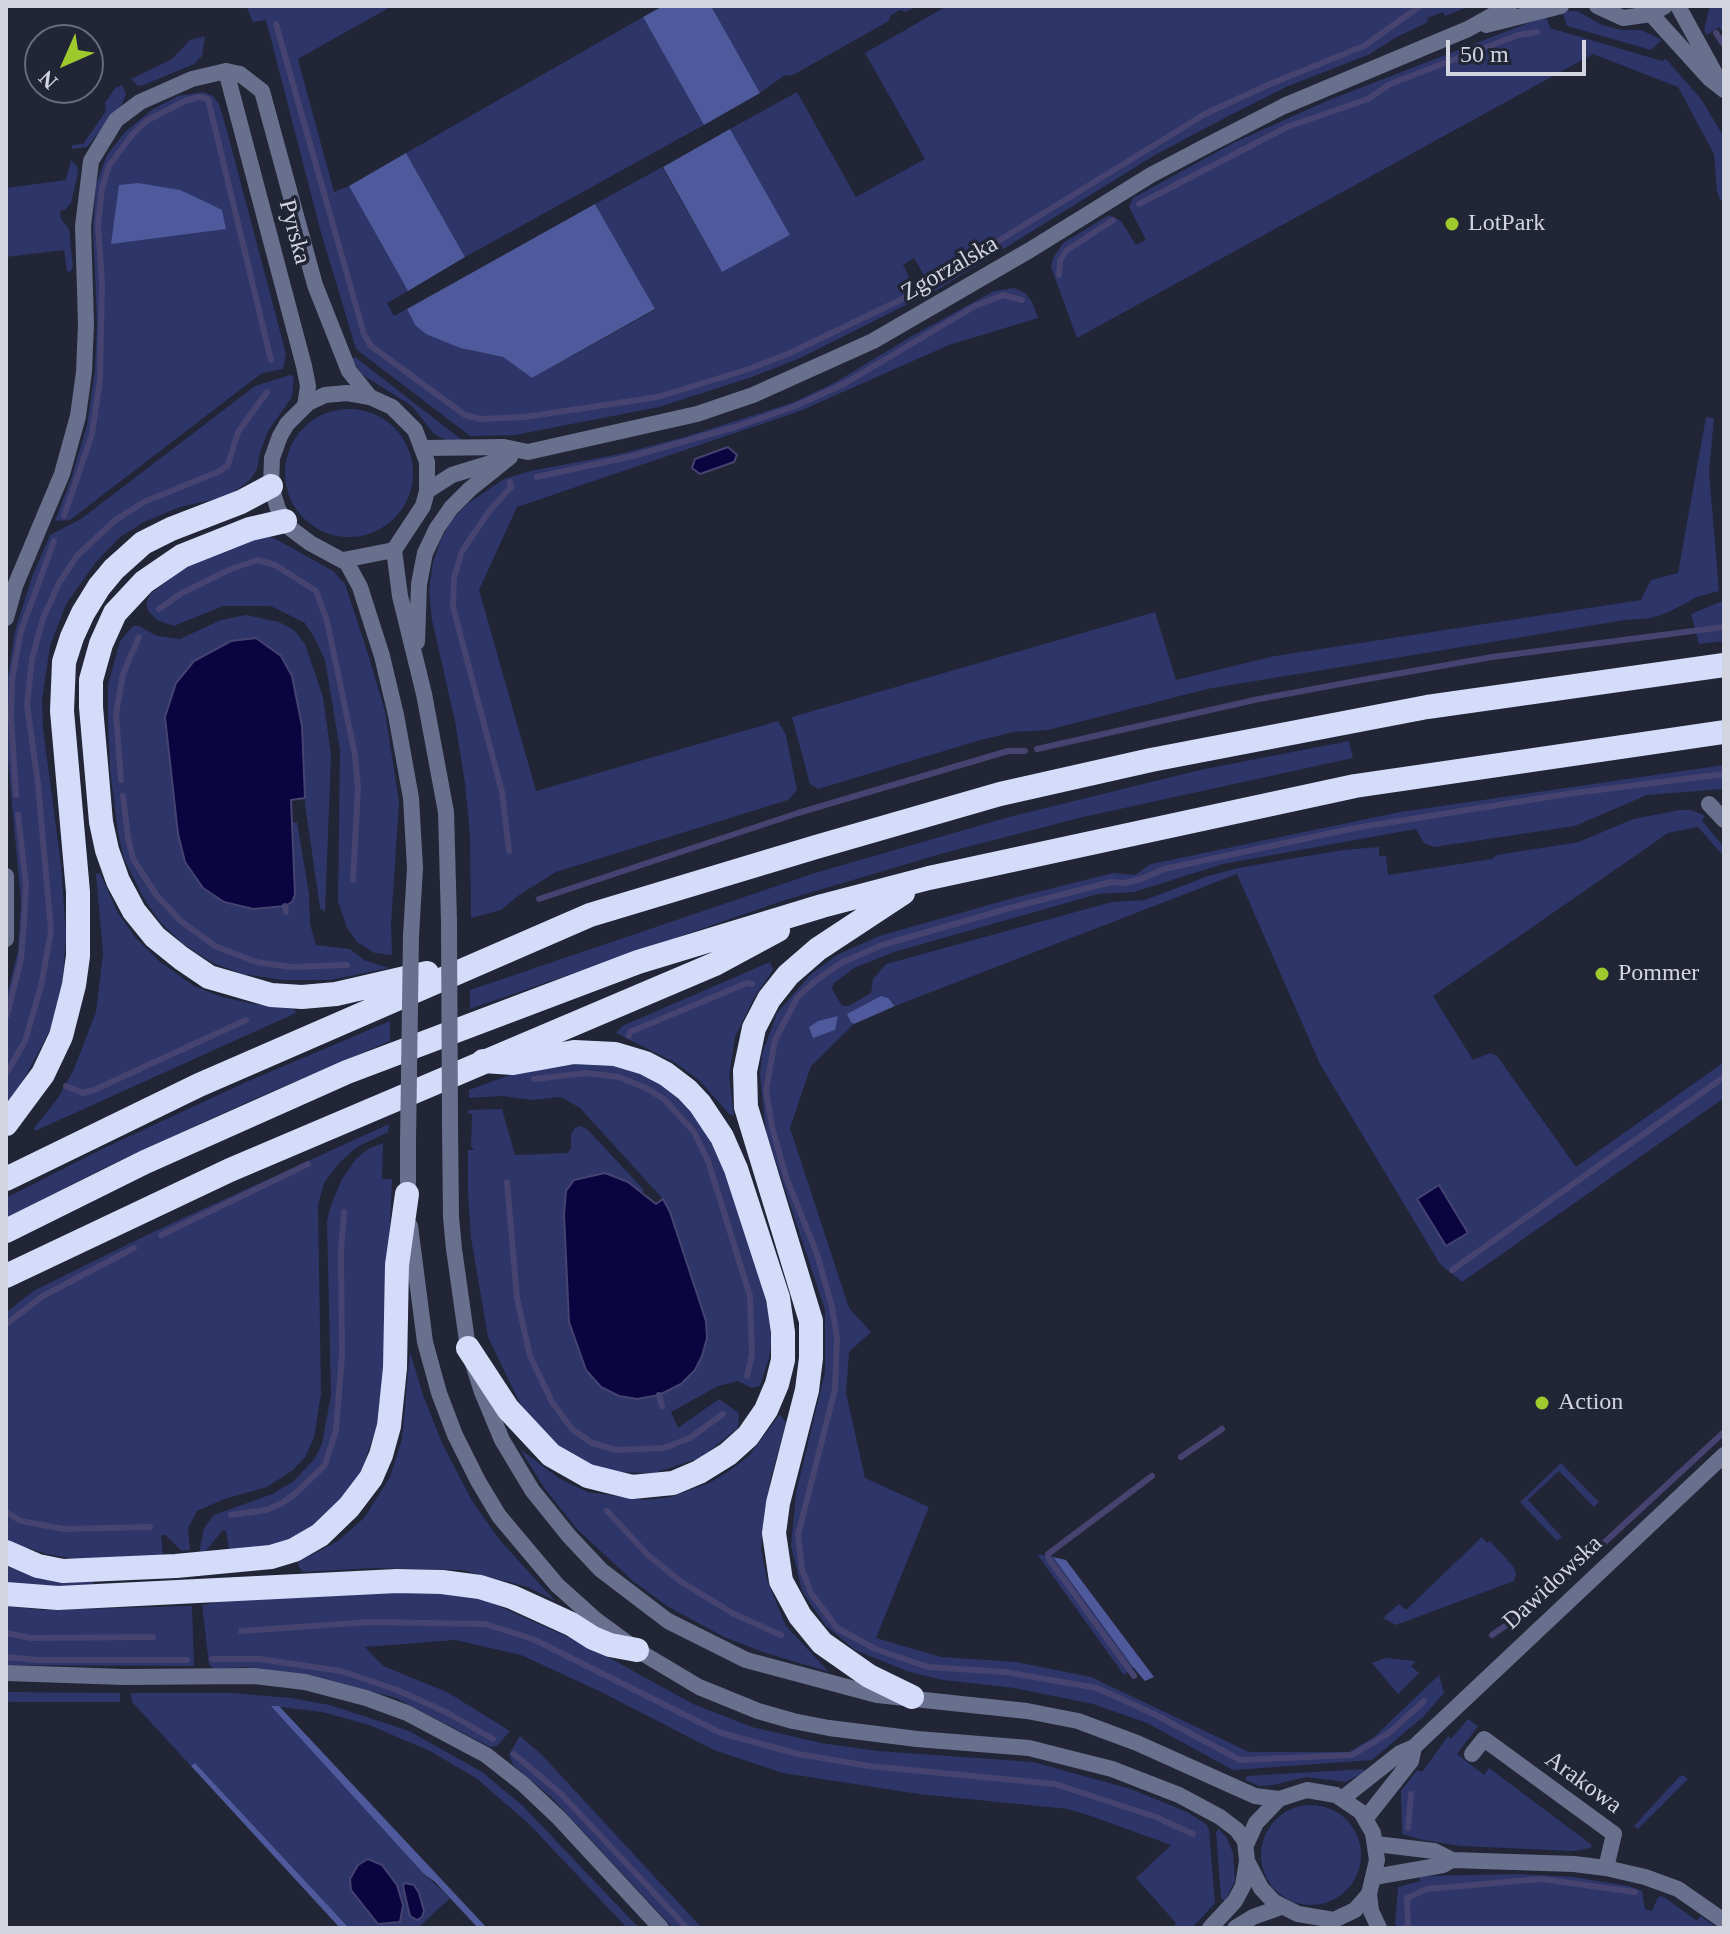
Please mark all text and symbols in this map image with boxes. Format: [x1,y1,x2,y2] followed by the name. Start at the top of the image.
[24,24,104,104] north arrow
[1450,24,1590,74] scale bar
[1460,41,1509,67] text: 50 m
[34,65,63,94] text: N
[272,197,316,267] street label: Pyrska
[1468,210,1545,238] place label: LotPark
[1443,215,1461,233] marker: LotPark
[897,230,1003,308] street label: Zgorzalska
[1618,960,1699,988] place label: Pommer
[1593,965,1611,983] marker: Pommer
[1558,1389,1623,1417] place label: Action
[1533,1394,1551,1412] marker: Action
[1497,1530,1609,1636] street label: Dawidowska
[1539,1745,1627,1821] street label: Arakowa

